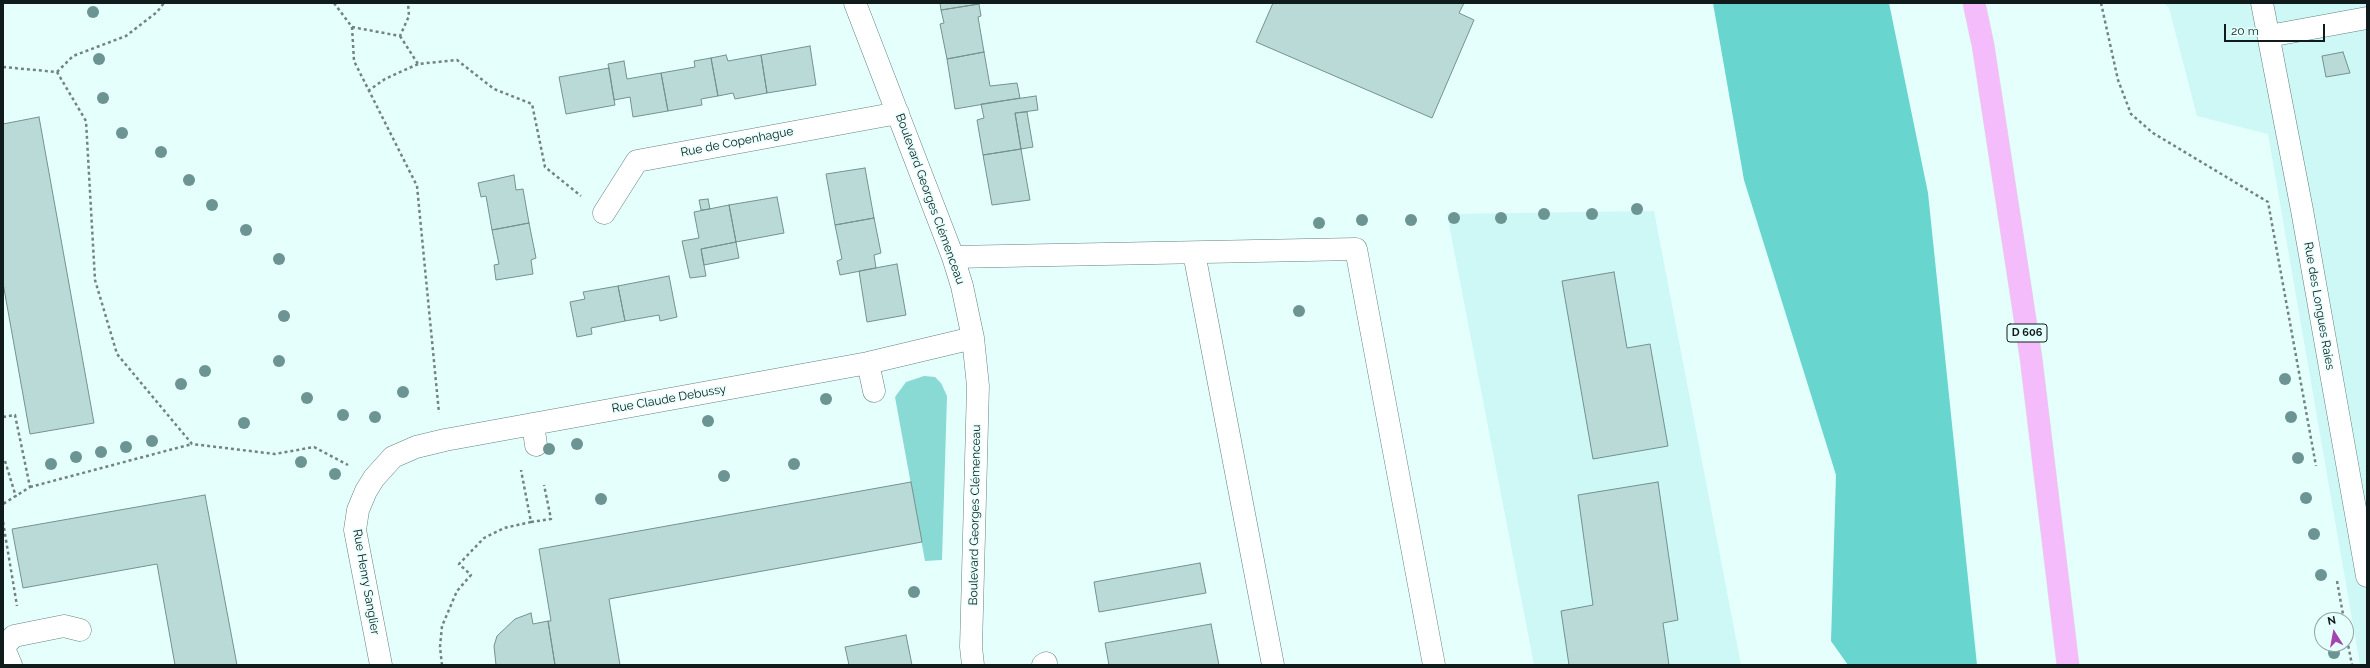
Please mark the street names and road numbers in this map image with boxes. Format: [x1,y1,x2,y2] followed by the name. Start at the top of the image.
[892,112,968,286] street label: Boulevard Georges Clémenceau
[679,124,795,160] street label: Rue de Copenhague
[2301,241,2337,371] street label: Rue des Longues Raies
[2007,324,2047,342] road number: D 606
[611,382,727,416] street label: Rue Claude Debussy
[966,425,984,605] street label: Boulevard Georges Clémenceau
[350,528,382,636] street label: Rue Henry Sanglier

